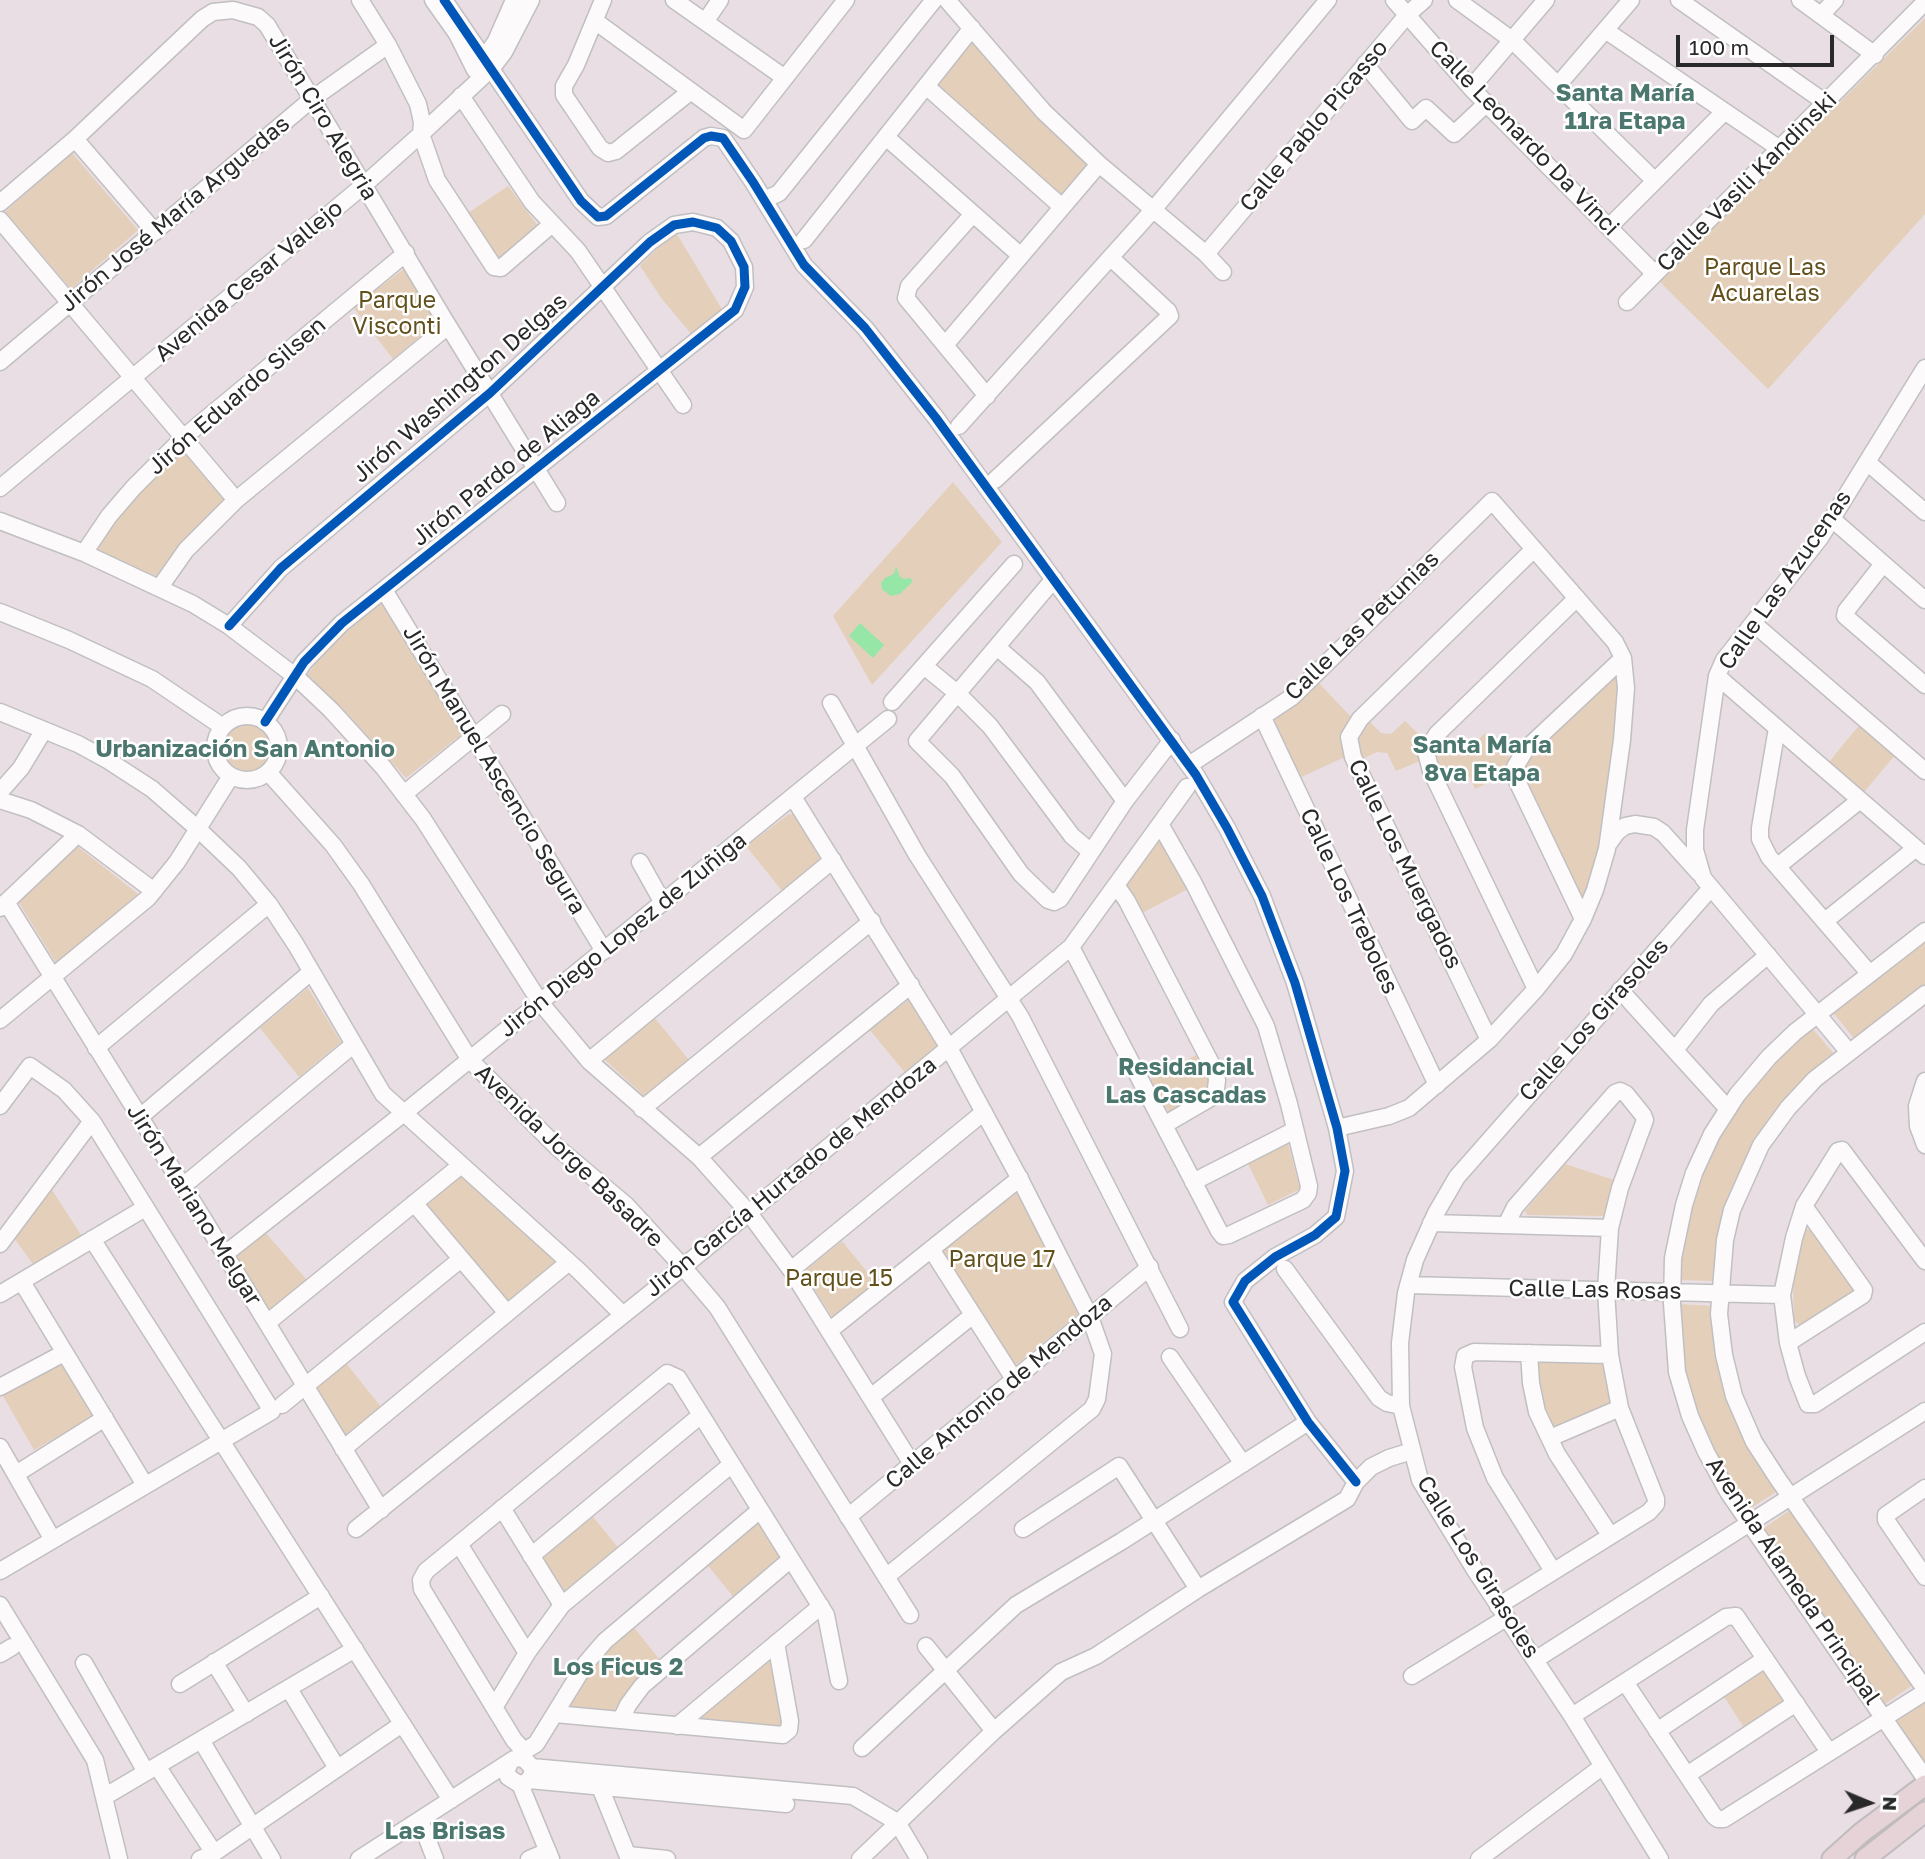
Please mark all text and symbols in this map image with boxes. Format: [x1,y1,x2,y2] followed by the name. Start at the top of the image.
[1680,21,1838,65] scale bar
[262,29,384,205] street label: Jirón Ciro Alegria
[1234,34,1394,218] street label: Calle Pablo Picasso
[1689,34,1749,60] text: 100 m
[1423,35,1625,241] street label: Calle Leonardo Da Vinci
[1555,79,1695,135] district label: Santa María 11ra Etapa
[1651,86,1843,278] street label: Callle Vasili Kandinski
[55,110,295,318] street label: Jirón José María Arguedas
[149,194,349,368] street label: Avenida Cesar Vallejo
[1704,254,1826,308] park label: Parque Las Acuarelas
[347,287,573,489] street label: Jirón Washington Delgas
[352,287,442,341] park label: Parque Visconti
[142,311,332,481] street label: Jirón Eduardo Silsen
[407,384,605,552] street label: Jirón Pardo de Aliaga
[1713,485,1857,675] street label: Calle Las Azucenas
[1279,545,1445,707] street label: Calle Las Petunias
[397,620,591,920] street label: Jirón Manuel Ascencio Segura
[1412,731,1552,787] district label: Santa María 8va Etapa
[95,735,395,763] district label: Urbanización San Antonio
[1342,755,1468,973] street label: Calle Los Muergados
[1294,804,1404,998] street label: Calle Los Treboles
[494,827,752,1043] street label: Jirón Diego Lopez de Zuñiga
[1514,933,1674,1107] street label: Calle Los Girasoles
[640,1051,942,1303] street label: Jirón García Hurtado de Mendoza
[1105,1053,1267,1109] district label: Residancial Las Cascadas
[469,1059,669,1253] street label: Avenida Jorge Basadre
[121,1099,267,1311] street label: Jirón Mariano Melgar
[948,1246,1056,1274] park label: Parque 17
[785,1265,893,1293] park label: Parque 15
[1508,1275,1682,1305] street label: Calle Las Rosas
[880,1289,1118,1495] street label: Calle Antonio de Mendoza
[1700,1452,1886,1710] street label: Avenida Alameda Principal
[1411,1471,1545,1663] street label: Calle Los Girasoles
[553,1653,683,1681] district label: Los Ficus 2
[1834,1768,1904,1838] north arrow
[1879,1796,1902,1811] text: N
[385,1817,505,1845] district label: Las Brisas

